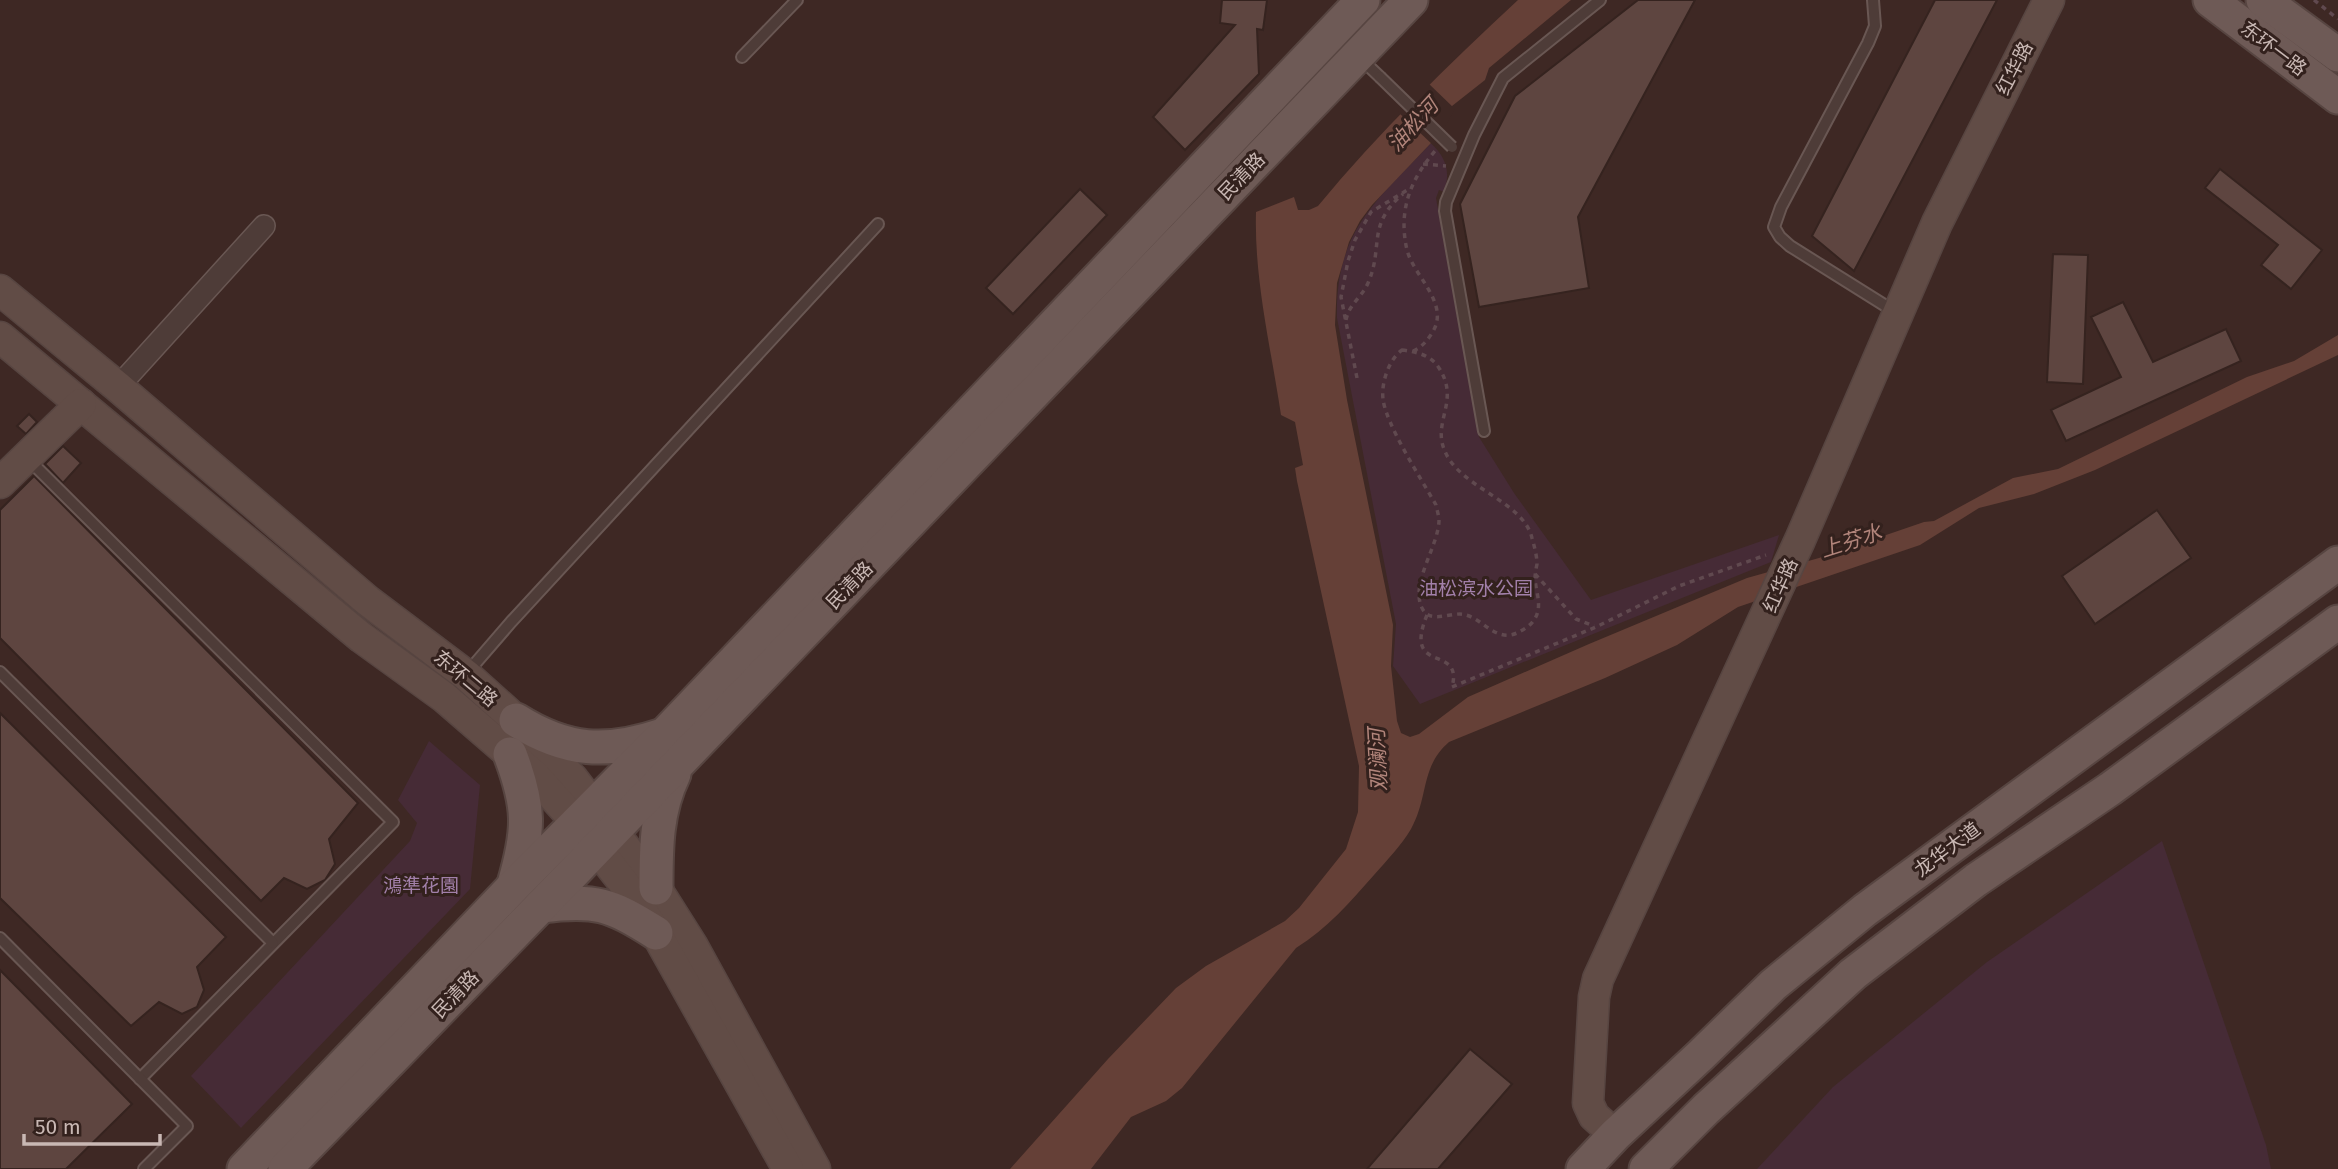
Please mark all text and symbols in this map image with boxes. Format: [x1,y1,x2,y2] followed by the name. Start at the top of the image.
[2236,16,2311,80] street label: 东环一路
[1991,38,2038,99] street label: 红华路
[1382,90,1447,157] water label: 油松河
[1213,148,1269,205] street label: 民清路
[1817,519,1886,563] water label: 上芬水
[1758,554,1803,616] street label: 红华路
[821,557,877,614] street label: 民清路
[1419,577,1533,600] park label: 油松滨水公园
[429,645,502,712] street label: 东环二路
[1363,724,1393,792] water label: 观澜河
[1910,817,1985,881] street label: 龙华大道
[383,874,459,897] park label: 鴻準花園
[427,966,483,1023] street label: 民清路
[24,1102,161,1146] scale bar
[35,1114,81,1140] text: 50 m

